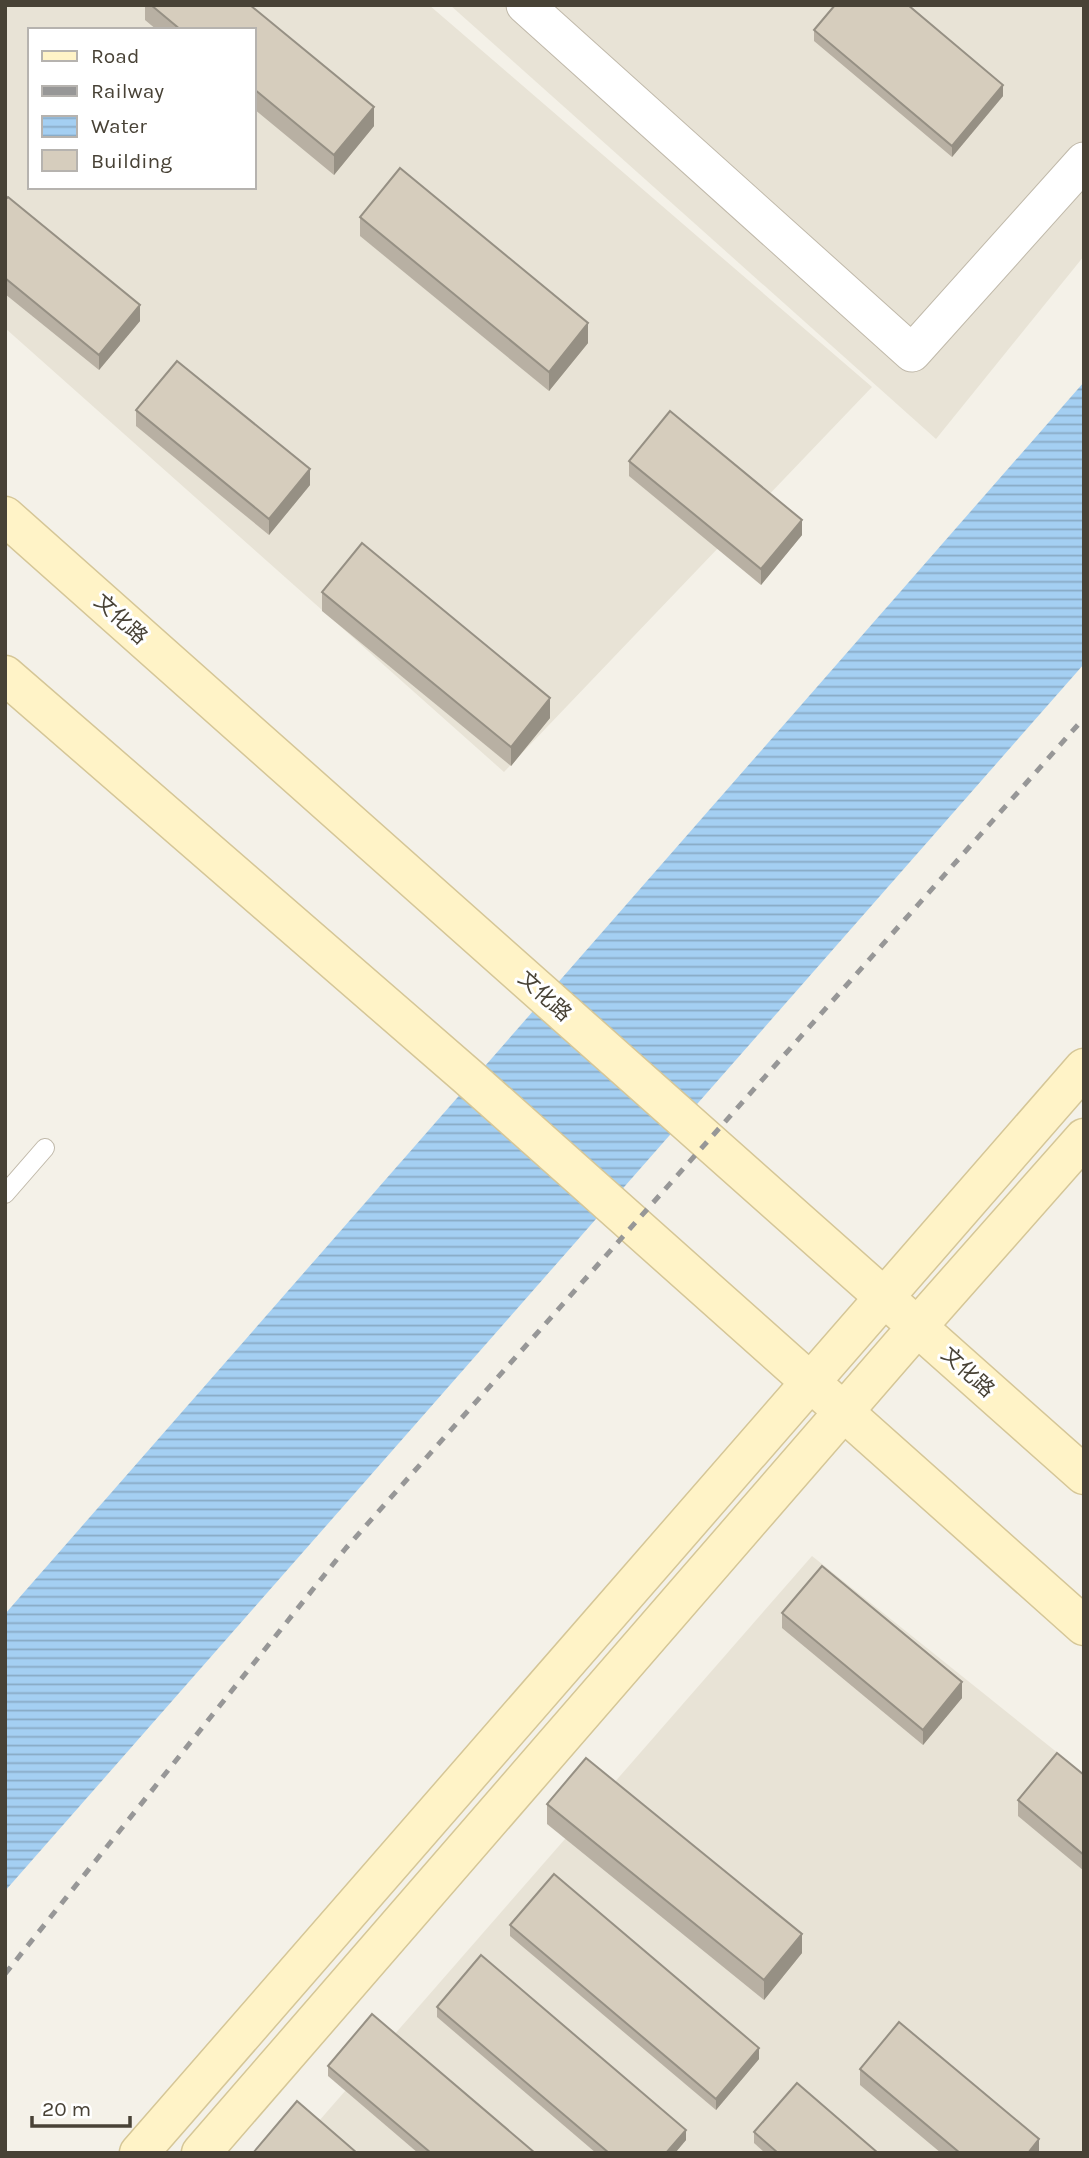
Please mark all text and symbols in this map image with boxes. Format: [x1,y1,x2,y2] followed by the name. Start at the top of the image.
[28,28,256,189] legend
[91,44,139,68] text: Road
[91,79,164,103] text: Railway
[91,114,147,138] text: Water
[91,149,172,173] text: Building
[90,589,152,649] street label: 文化路
[514,966,576,1026] street label: 文化路
[937,1342,999,1402] street label: 文化路
[32,2084,130,2128] scale bar
[42,2097,91,2121] text: 20 m

